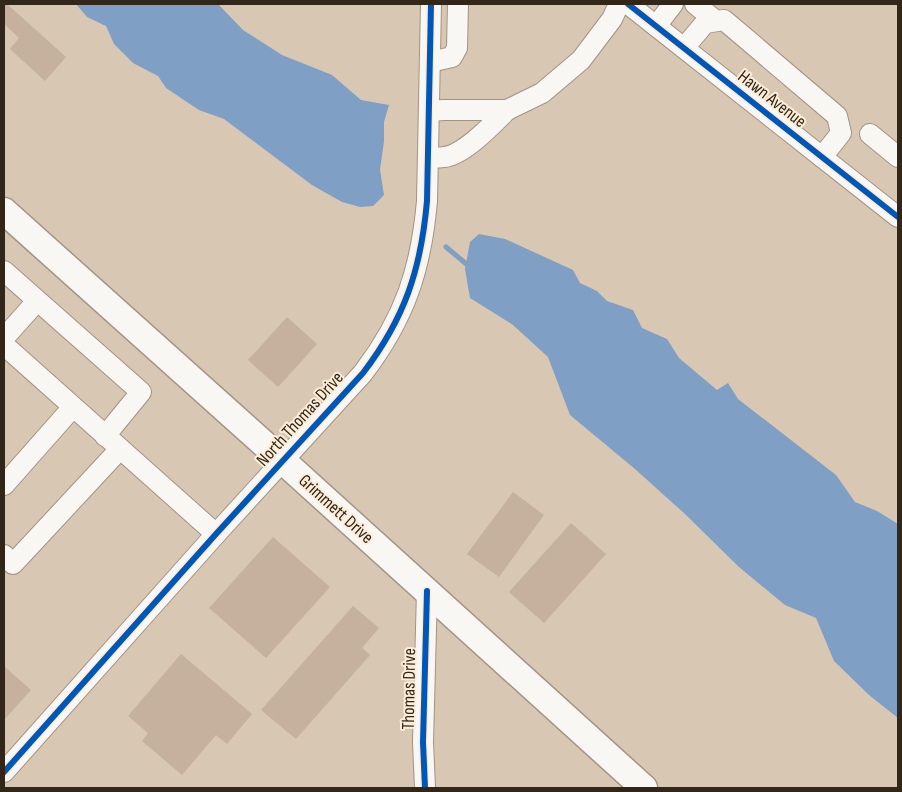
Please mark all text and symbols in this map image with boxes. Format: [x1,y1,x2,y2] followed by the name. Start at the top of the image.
[734,66,810,132] street label: Hawn Avenue
[252,368,348,470] street label: North Thomas Drive
[294,470,378,548] street label: Grimmett Drive
[398,648,420,730] street label: Thomas Drive

